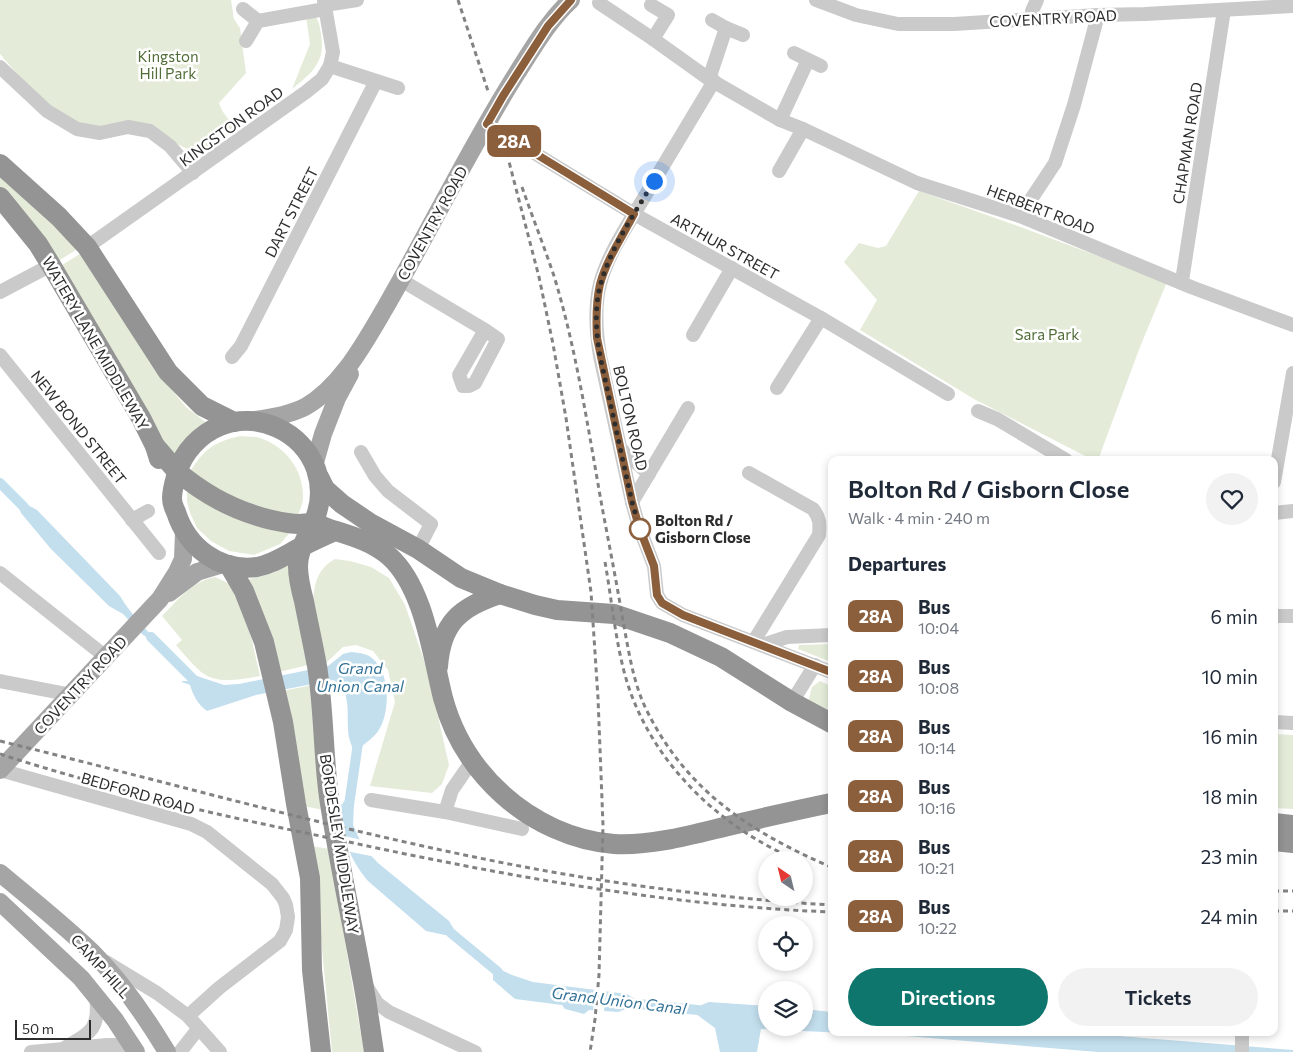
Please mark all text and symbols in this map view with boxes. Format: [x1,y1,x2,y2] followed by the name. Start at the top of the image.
[989,6,1117,30] street label: COVENTRY ROAD
[137,47,199,82] park label: Kingston Hill Park
[1168,81,1206,205] street label: CHAPMAN ROAD
[176,82,286,170] street label: KINGSTON ROAD
[485,125,543,157] line badge: 28A
[497,130,531,152] text: 28A
[393,163,471,283] street label: COVENTRY ROAD
[261,164,322,260] street label: DART STREET
[642,169,667,194] your location
[985,180,1097,238] street label: HERBERT ROAD
[668,209,782,283] street label: ARTHUR STREET
[39,253,153,433] street label: WATERY LANE MIDDLEWAY
[1015,325,1079,343] park label: Sara Park
[610,364,652,472] street label: BOLTON ROAD
[28,366,131,488] street label: NEW BOND STREET
[1206,473,1258,525] button: heart
[848,474,1129,503] text: Bolton Rd / Gisborn Close
[848,508,990,527] text: Walk · 4 min · 240 m
[655,511,751,546] place label: Bolton Rd / Gisborn Close
[629,518,651,540] marker: Bolton Rd / Gisborn Close
[848,552,946,575] text: Departures
[918,595,950,618] text: Bus
[859,605,892,627] text: 28A
[1210,605,1258,628] text: 6 min
[918,618,959,637] text: 10:04
[30,632,130,738] street label: COVENTRY ROAD
[918,655,950,678] text: Bus
[316,658,405,695] water label: Grand Union Canal
[859,665,892,687] text: 28A
[1201,665,1258,688] text: 10 min
[918,678,959,697] text: 10:08
[918,715,950,738] text: Bus
[859,725,892,747] text: 28A
[1202,725,1258,748] text: 16 min
[918,738,956,757] text: 10:14
[317,753,363,936] street label: BORDESLEY MIDDLEWAY
[79,768,197,818] street label: BEDFORD ROAD
[918,775,950,798] text: Bus
[859,785,892,807] text: 28A
[1202,785,1258,808] text: 18 min
[918,798,956,817] text: 10:16
[918,835,950,858] text: Bus
[859,845,892,867] text: 28A
[1201,845,1258,868] text: 23 min
[758,851,812,906] north arrow
[758,851,813,1036] map controls
[918,858,955,877] text: 10:21
[918,895,950,918] text: Bus
[859,905,892,927] text: 28A
[1200,905,1258,928] text: 24 min
[758,916,813,971] button: locate
[918,918,957,937] text: 10:22
[68,930,135,1002] street label: CAMP HILL
[848,968,1048,1026] button: Directions
[1058,968,1258,1026] button: Tickets
[758,981,813,1036] button: layers
[551,982,688,1018] water label: Grand Union Canal
[15,1017,91,1040] scale bar
[22,1020,54,1037] text: 50 m

